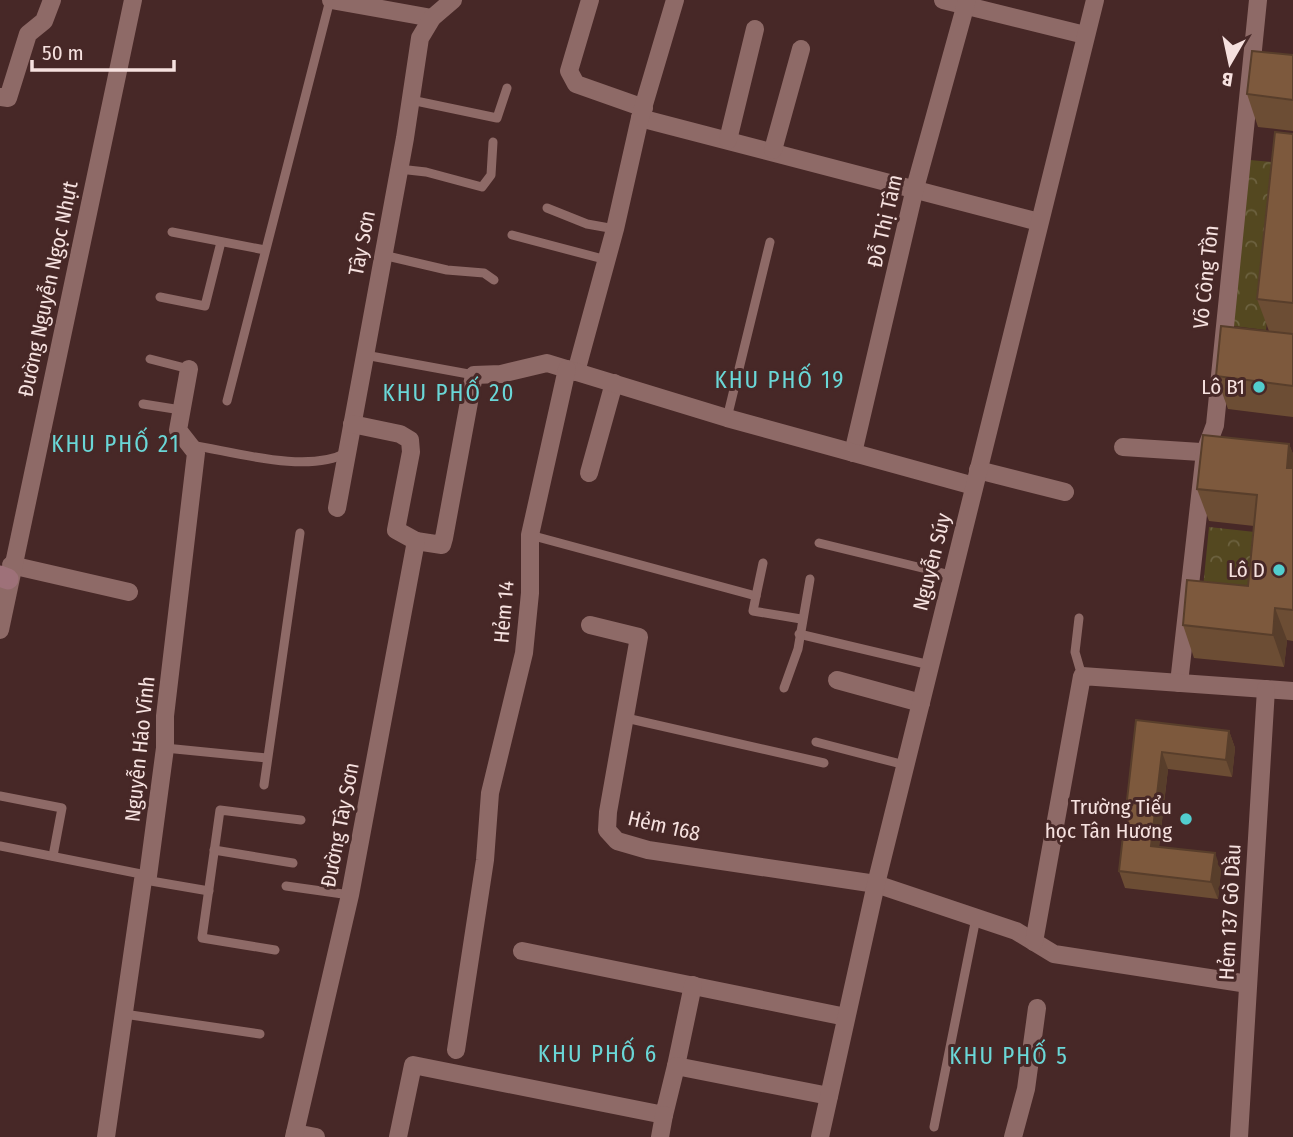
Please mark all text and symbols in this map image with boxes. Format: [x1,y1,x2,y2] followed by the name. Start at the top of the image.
[32,28,173,72] scale bar
[1195,28,1265,98] north arrow
[42,40,84,66] text: 50 m
[1220,67,1234,91] text: B
[862,172,908,270] street label: Đỗ Thị Tâm
[12,179,84,399] street label: Đường Nguyễn Ngọc Nhựt
[343,208,381,278] street label: Tây Sơn
[1188,224,1224,330] street label: Võ Công Tồn
[715,362,846,394] district label: KHU PHỐ 19
[1201,374,1245,400] place label: Lô B1
[383,375,515,407] district label: KHU PHỐ 20
[1251,379,1267,395] marker: Lô B1
[51,426,181,458] district label: KHU PHỐ 21
[907,510,957,614] street label: Nguyễn Súy
[1228,557,1265,583] place label: Lô D
[1271,562,1287,578] marker: Lô D
[488,580,520,644] street label: Hẻm 14
[119,675,161,823] street label: Nguyễn Háo Vĩnh
[315,760,365,890] street label: Đường Tây Sơn
[1045,794,1172,844] place label: Trường Tiểu học Tân Hương
[625,805,703,847] street label: Hẻm 168
[1178,811,1194,827] marker: Trường Tiểu học Tân Hương
[1213,843,1247,981] street label: Hẻm 137 Gò Dầu
[538,1036,658,1068] district label: KHU PHỐ 6
[949,1038,1069,1070] district label: KHU PHỐ 5

